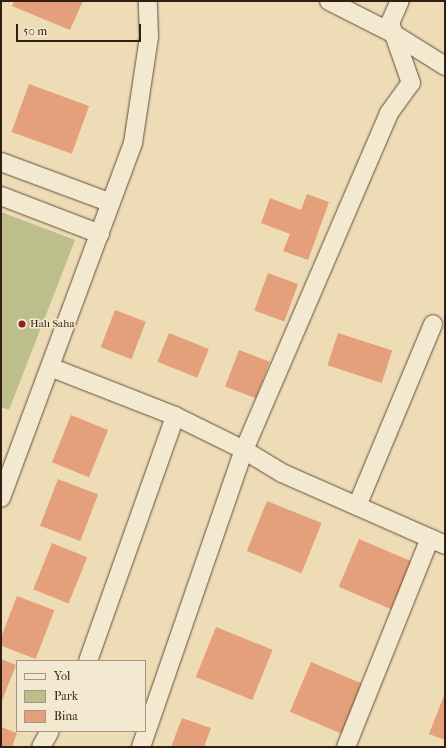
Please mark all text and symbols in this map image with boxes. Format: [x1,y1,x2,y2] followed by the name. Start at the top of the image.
[18,16,143,42] scale bar
[23,24,47,38] text: 50 m
[30,317,74,331] place label: Halı Saha
[17,319,27,329] marker: Halı Saha
[16,660,146,732] legend
[54,669,70,683] text: Yol
[54,689,78,703] text: Park
[54,709,78,723] text: Bina

